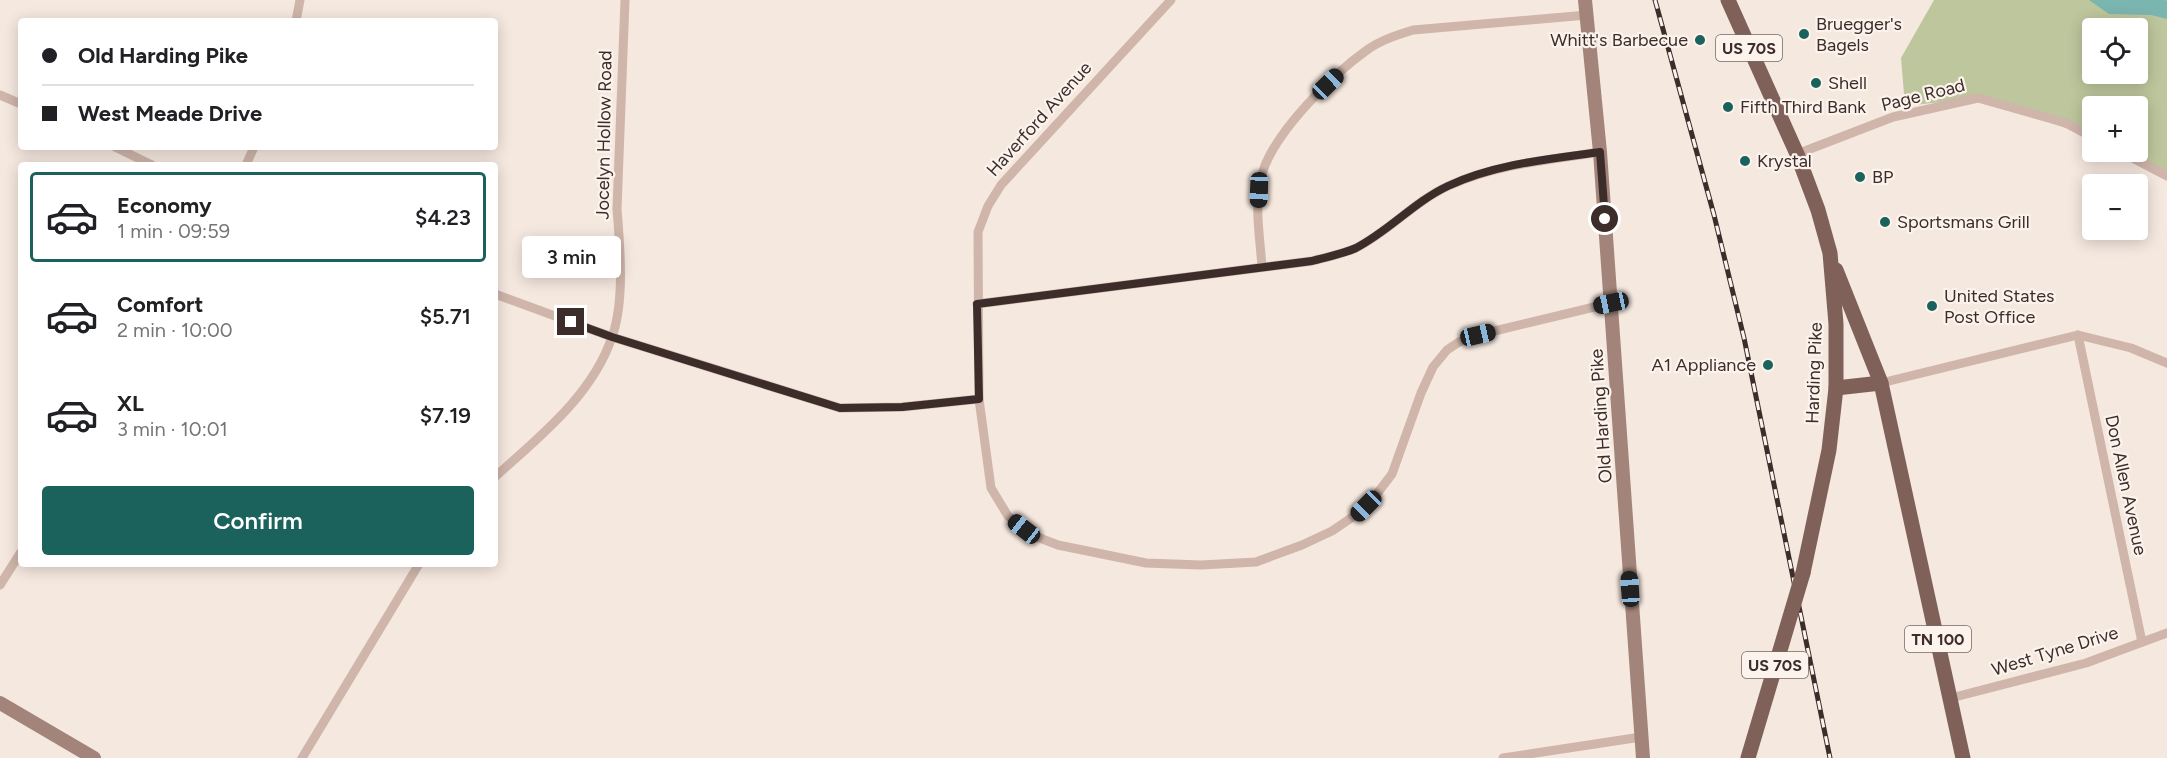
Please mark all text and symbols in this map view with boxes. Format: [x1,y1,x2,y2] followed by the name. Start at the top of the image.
[1816,13,1902,56] place label: Bruegger's Bagels
[2082,18,2148,240] map controls
[2082,18,2148,84] button: locate
[1797,27,1811,41] marker: Bruegger's Bagels
[1550,29,1688,51] place label: Whitt's Barbecue
[1693,33,1707,47] marker: Whitt's Barbecue
[1716,35,1782,61] road number: US 70S
[78,42,248,69] text: Old Harding Pike
[592,50,616,220] street label: Jocelyn Hollow Road
[982,57,1096,181] street label: Haverford Avenue
[1309,65,1347,103] car
[1828,72,1867,94] place label: Shell
[1879,74,1967,116] street label: Page Road
[1809,76,1823,90] marker: Shell
[1740,96,1866,118] place label: Fifth Third Bank
[2082,96,2148,162] button: +
[78,100,262,127] text: West Meade Drive
[1721,100,1735,114] marker: Fifth Third Bank
[1757,150,1812,172] place label: Krystal
[1738,154,1752,168] marker: Krystal
[1872,166,1893,188] place label: BP
[1853,170,1867,184] marker: BP
[1249,172,1269,208] car
[2082,174,2148,240] button: −
[45,190,99,244] icon: car
[117,192,212,219] text: Economy
[415,204,471,231] text: $4.23
[1591,205,1618,232] route start
[1897,211,2030,233] place label: Sportsmans Grill
[1878,215,1892,229] marker: Sportsmans Grill
[117,219,230,243] text: 1 min · 09:59
[522,235,620,277] callout: 3 min
[547,245,596,269] text: 3 min
[1944,285,2055,328] place label: United States Post Office
[45,289,99,343] icon: car
[1592,290,1630,316] car
[117,291,203,318] text: Comfort
[1925,299,1939,313] marker: United States Post Office
[420,303,471,330] text: $5.71
[557,308,584,335] route end
[117,318,233,342] text: 2 min · 10:00
[1458,322,1498,348] car
[1801,322,1827,424] street label: Harding Pike
[1585,348,1617,484] street label: Old Harding Pike
[1652,354,1756,376] place label: A1 Appliance
[1761,358,1775,372] marker: A1 Appliance
[45,388,99,442] icon: car
[117,390,144,417] text: XL
[420,402,471,429] text: $7.19
[2100,413,2152,557] street label: Don Allen Avenue
[117,417,228,441] text: 3 min · 10:01
[42,486,474,555] button: Confirm
[1347,487,1385,525] car
[1004,511,1044,547] car
[1620,570,1640,608] car
[1989,621,2121,681] street label: West Tyne Drive
[1905,626,1971,652] road number: TN 100
[1742,652,1808,678] road number: US 70S

